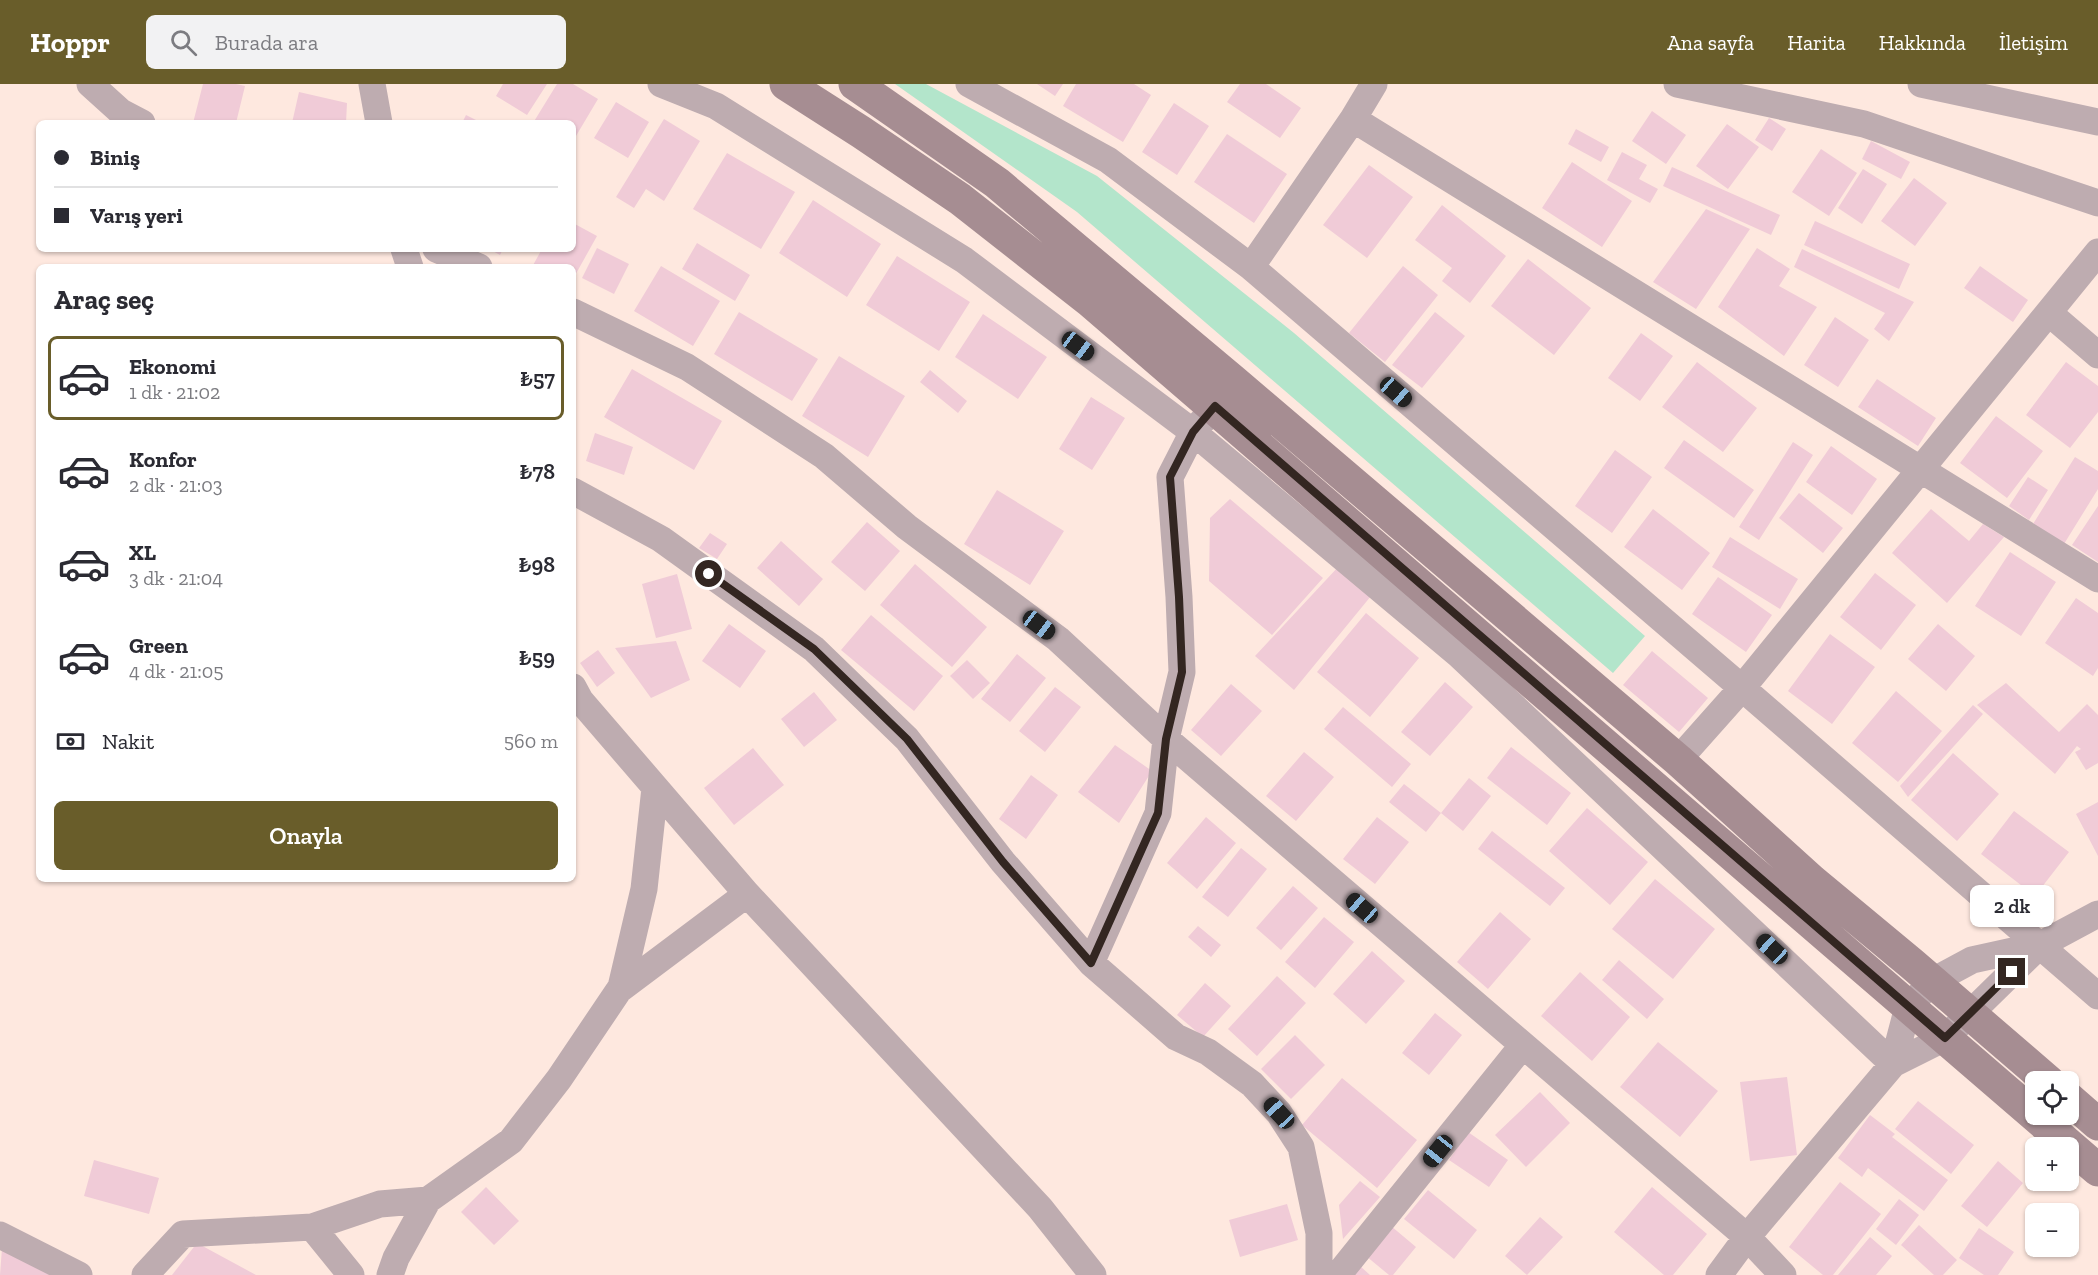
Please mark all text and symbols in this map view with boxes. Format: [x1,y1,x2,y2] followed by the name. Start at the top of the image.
[146,15,566,69] search box
[30,26,110,59] text: Hoppr
[167,26,200,59] icon: search
[215,29,318,56] text: Burada ara
[1667,30,1754,55] text: Ana sayfa
[1787,30,1846,55] text: Harita
[1879,30,1966,55] text: Hakkında
[1999,30,2068,55] text: İletişim
[90,144,140,171] text: Biniş
[90,202,183,229] text: Varış yeri
[54,284,154,316] text: Araç seç
[1058,328,1098,364] car
[57,351,111,405] icon: car
[129,353,216,380] text: Ekonomi
[520,365,555,392] text: ₺57
[1377,373,1415,411] car
[129,380,220,404] text: 1 dk · 21:02
[57,444,111,498] icon: car
[129,446,197,473] text: Konfor
[519,458,555,485] text: ₺78
[129,473,222,497] text: 2 dk · 21:03
[57,537,111,591] icon: car
[129,539,156,566] text: XL
[518,551,555,578] text: ₺98
[695,560,722,587] route start
[129,566,223,590] text: 3 dk · 21:04
[1019,607,1059,643] car
[57,630,111,684] icon: car
[129,632,188,659] text: Green
[519,644,555,671] text: ₺59
[129,659,223,683] text: 4 dk · 21:05
[54,725,87,758] icon: cash
[102,728,154,755] text: Nakit
[504,729,558,753] text: 560 m
[54,801,558,870] button: Onayla
[1970,885,2054,927] callout: 2 dk
[1343,889,1381,927] car
[1994,894,2030,918] text: 2 dk
[1753,930,1791,968] car
[1998,958,2025,985] route end
[2025,1071,2079,1257] map controls
[2025,1071,2079,1125] button: locate
[1260,1094,1298,1132] car
[1420,1131,1456,1171] car
[2025,1137,2079,1191] button: +
[2025,1203,2079,1257] button: −

